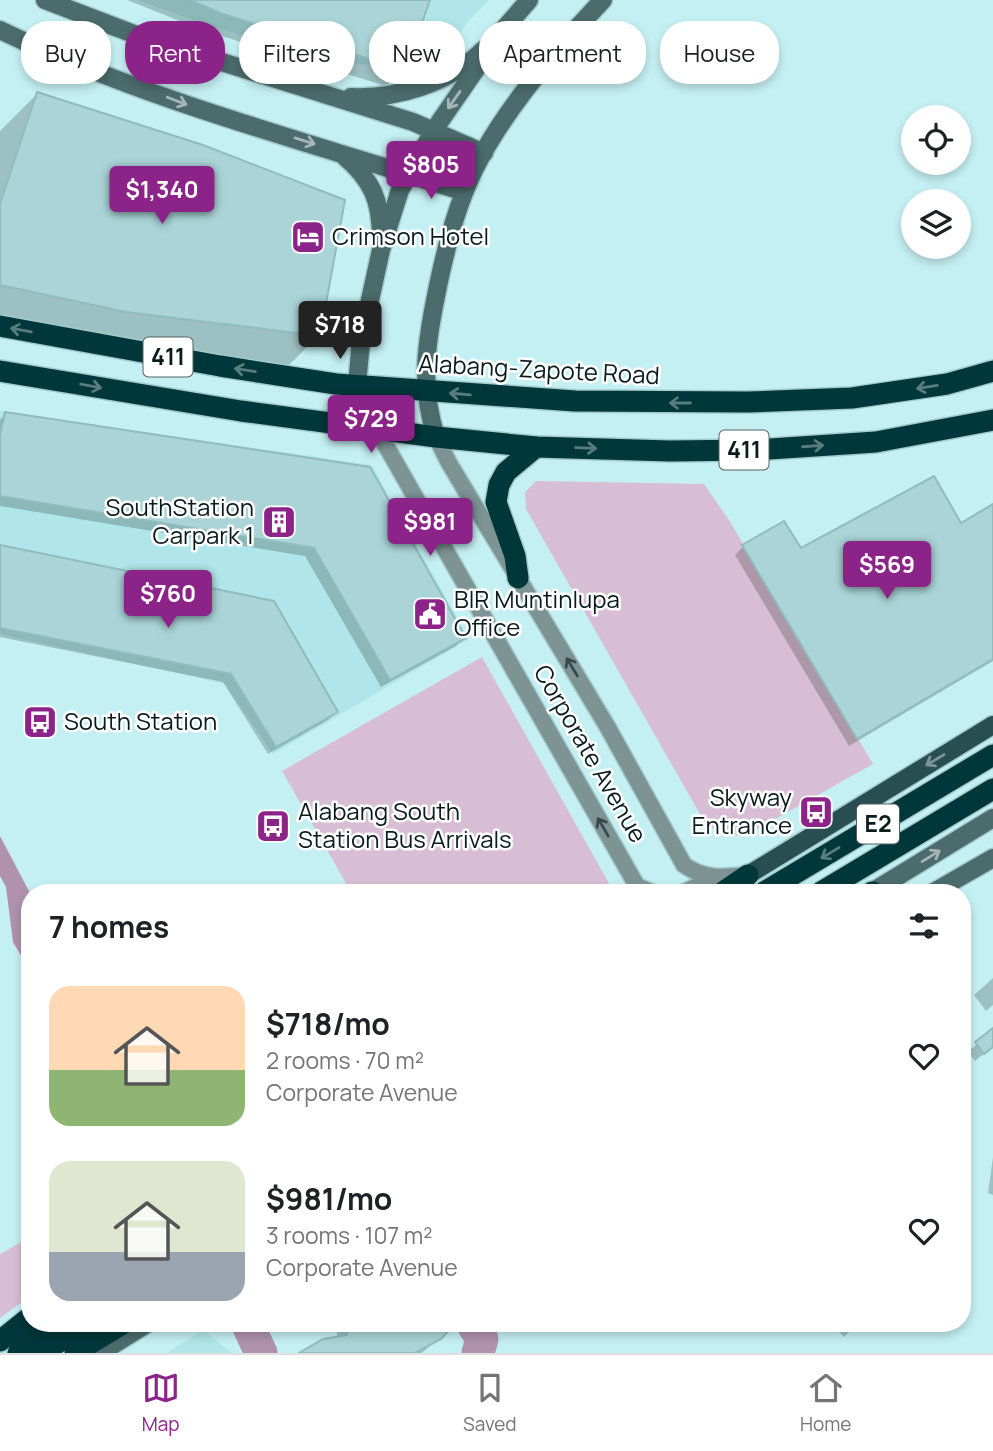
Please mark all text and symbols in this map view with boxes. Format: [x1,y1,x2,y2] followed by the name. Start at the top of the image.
[21,21,111,84] chip: Buy
[125,21,225,84] chip: Rent
[239,21,355,84] chip: Filters
[369,21,465,84] chip: New
[479,21,646,84] chip: Apartment
[660,21,779,84] chip: House
[447,90,461,109] one-way arrow
[166,96,188,109] one-way arrow
[901,105,971,259] map controls
[901,105,971,175] button: locate
[294,136,316,149] one-way arrow
[390,142,472,201] pin: $805
[402,148,460,180] text: $805
[105,166,219,226] pin: $1,340
[125,173,199,205] text: $1,340
[901,189,971,259] button: layers
[289,218,327,256] hotel icon: Crimson Hotel
[332,219,489,252] place label: Crimson Hotel
[299,302,381,361] pin: $718
[315,308,365,340] text: $718
[10,323,33,336] one-way arrow
[144,338,192,376] road number: 411
[418,346,661,391] street label: Alabang-Zapote Road
[234,363,257,376] one-way arrow
[80,380,102,393] one-way arrow
[916,381,939,394] one-way arrow
[449,387,472,400] one-way arrow
[330,396,412,455] pin: $729
[669,396,692,410] one-way arrow
[344,402,398,434] text: $729
[720,431,768,470] road number: 411
[802,440,825,453] one-way arrow
[574,441,597,454] one-way arrow
[105,490,254,551] place label: SouthStation Carpark 1
[389,498,471,558] pin: $981
[260,503,298,541] building icon: SouthStation Carpark 1
[404,505,456,537] text: $981
[846,542,928,601] pin: $569
[859,548,915,580] text: $569
[127,570,209,630] pin: $760
[140,577,196,609] text: $760
[454,582,620,643] place label: BIR Muntinlupa Office
[411,595,449,633] public building icon: BIR Muntinlupa Office
[527,658,656,848] street label: Corporate Avenue
[565,658,579,678] one-way arrow
[21,703,59,741] bus stop icon: South Station
[64,704,217,737] place label: South Station
[925,753,945,767] one-way arrow
[692,780,792,841] place label: Skyway Entrance
[797,793,835,831] bus stop icon: Skyway Entrance
[298,794,512,855] place label: Alabang South Station Bus Arrivals
[857,804,899,844] road number: E2
[254,807,292,845] bus stop icon: Alabang South Station Bus Arrivals
[596,817,609,838] one-way arrow
[820,846,840,860] one-way arrow
[920,849,940,863] one-way arrow
[49,906,169,947] text: 7 homes
[905,907,943,945] icon: filters
[266,1003,390,1044] text: $718/mo
[105,1014,189,1098] icon: home
[905,1037,943,1075] icon: heart
[266,1044,424,1076] text: 2 rooms · 70 m²
[266,1076,458,1108] text: Corporate Avenue
[266,1178,392,1219] text: $981/mo
[105,1189,189,1273] icon: home
[905,1212,943,1250] icon: heart
[266,1219,432,1251] text: 3 rooms · 107 m²
[266,1251,458,1283] text: Corporate Avenue
[142,1369,180,1437] tab: Map
[463,1369,517,1437] tab: Saved
[800,1369,851,1437] tab: Home

